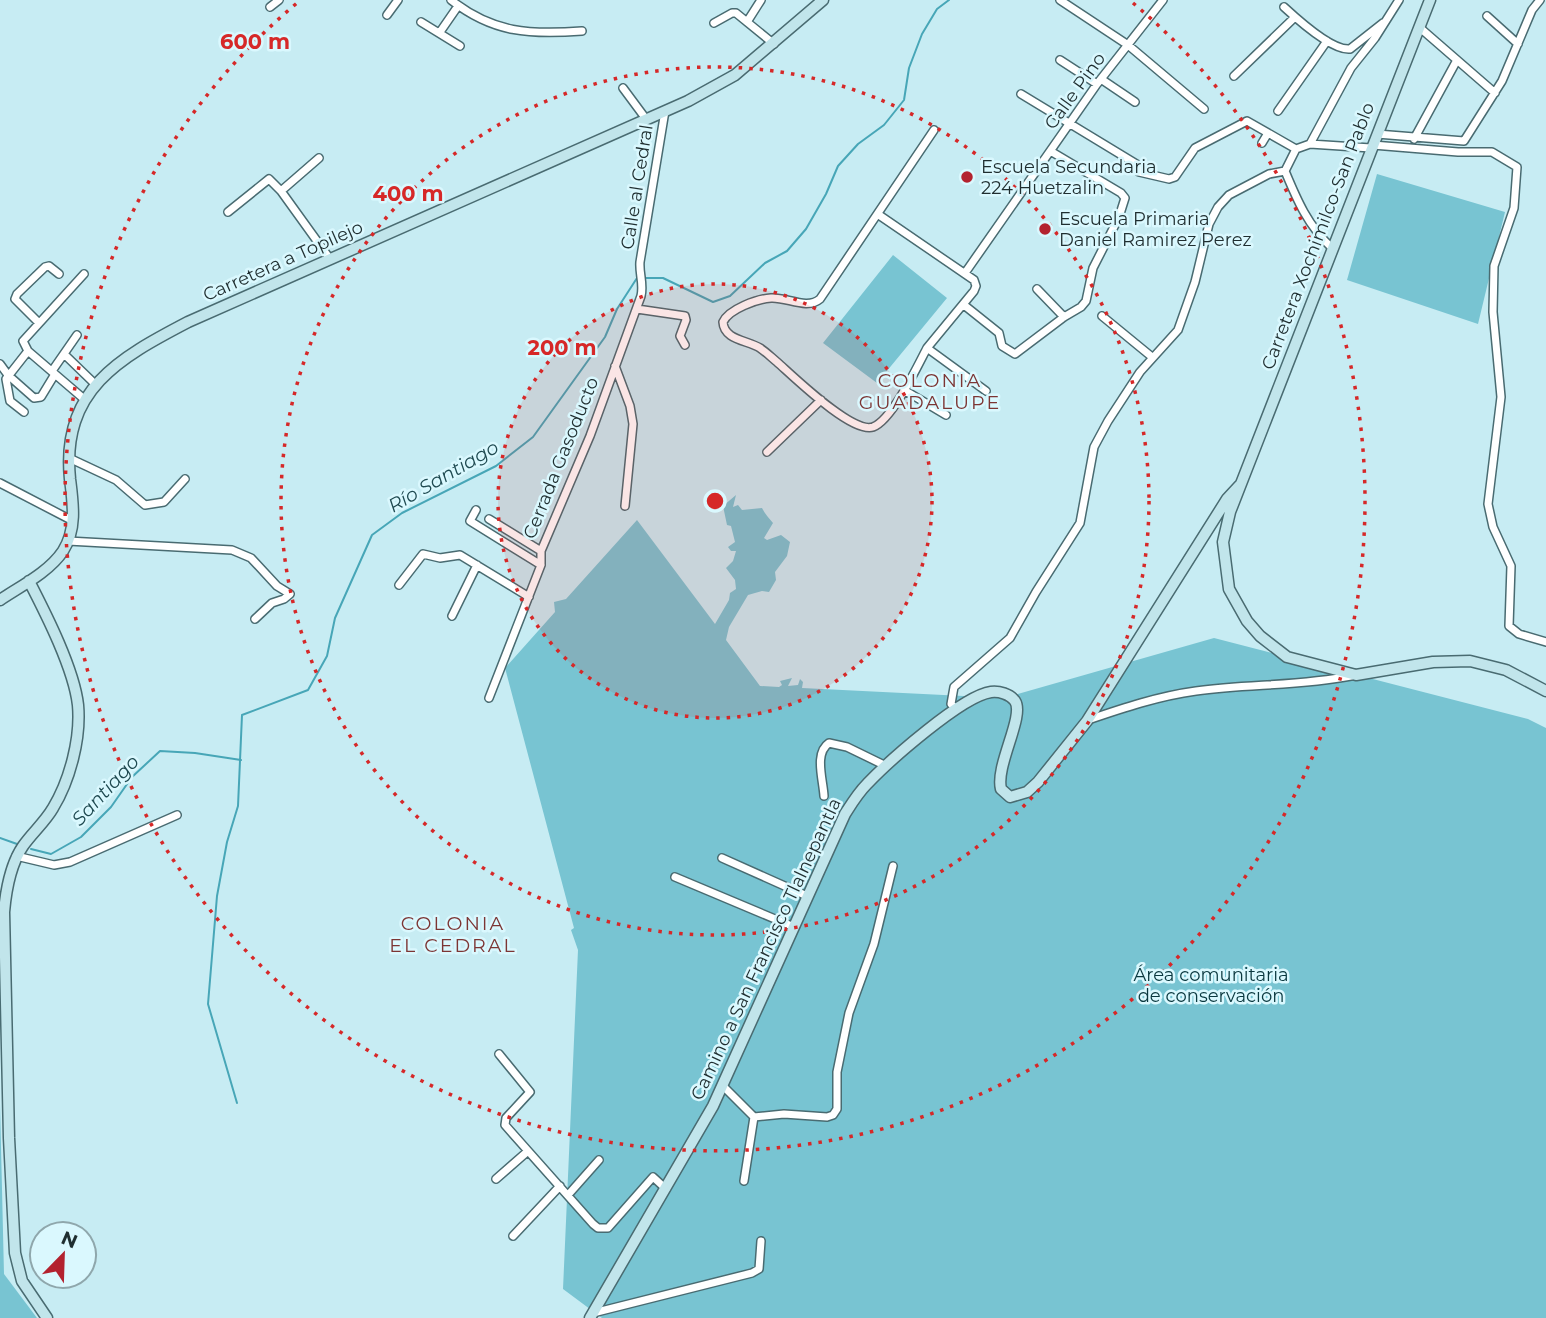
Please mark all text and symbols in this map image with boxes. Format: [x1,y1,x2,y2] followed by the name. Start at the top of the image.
[220,29,290,54] text: 600 m
[1040,48,1110,134] street label: Calle Pino
[1257,99,1379,373] street label: Carretera Xochimilco-San Pablo
[616,123,658,251] street label: Calle al Cedral
[981,156,1157,199] place label: Escuela Secundaria 224 Huetzalin
[959,169,975,185] marker: Escuela Secundaria 224 Huetzalin
[373,181,443,206] text: 400 m
[1059,208,1252,251] place label: Escuela Primaria Daniel Ramirez Perez
[200,216,366,306] street label: Carretera a Topilejo
[1037,221,1053,237] marker: Escuela Primaria Daniel Ramirez Perez
[528,335,596,360] text: 200 m
[859,369,1001,414] district label: COLONIA GUADALUPE
[519,374,603,542] street label: Cerrada Gasoducto
[384,435,503,517] water label: Río Santiago
[703,489,727,513] centre of rings
[67,750,144,830] water label: Santiago
[686,794,846,1104] street label: Camino a San Francisco Tlalnepantla
[389,912,517,957] district label: COLONIA EL CEDRAL
[1133,964,1289,1007] park label: Área comunitaria de conservación
[28,1220,98,1290] north arrow
[58,1226,81,1253] text: N

